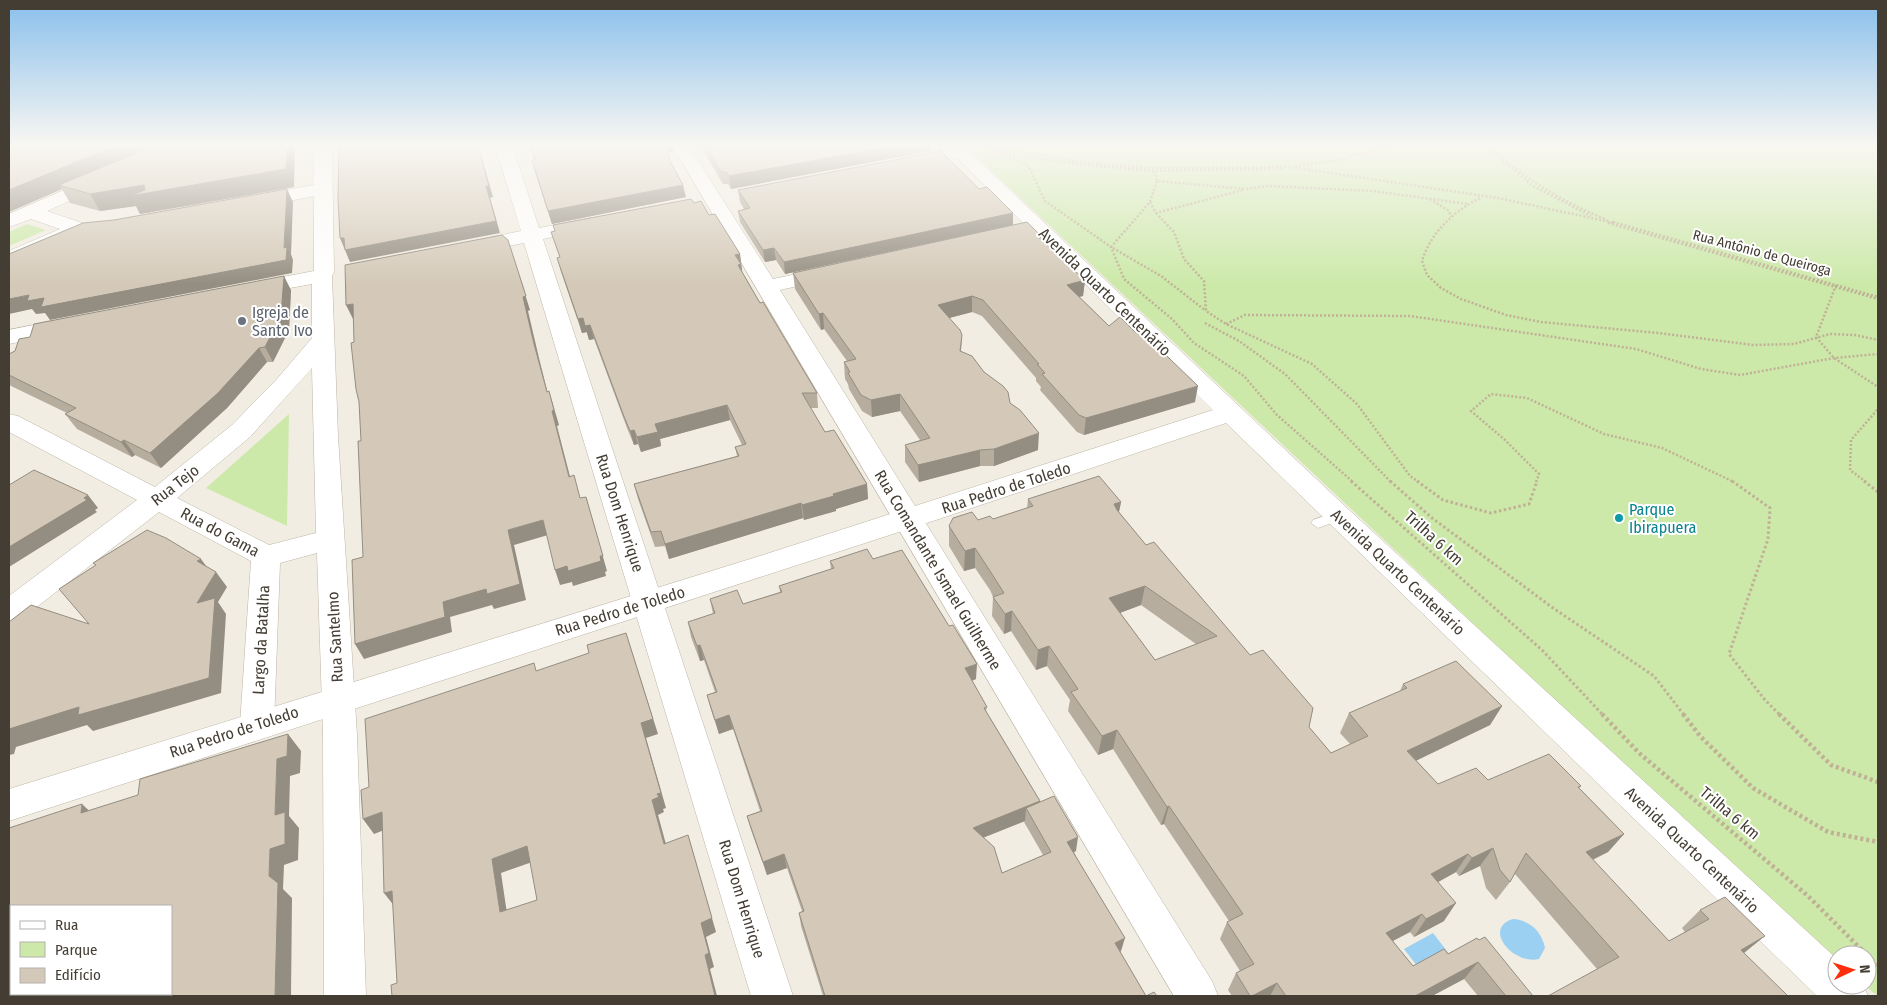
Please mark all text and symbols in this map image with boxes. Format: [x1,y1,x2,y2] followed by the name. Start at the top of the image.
[1035,224,1175,360] street label: Avenida Quarto Centenário
[1691,226,1833,280] street label: Rua Antônio de Queiroga
[252,303,313,340] place label: Igreja de Santo Ivo
[236,315,248,327] marker: Igreja de Santo Ivo
[592,452,648,574] street label: Rua Dom Henrique
[939,458,1073,518] street label: Rua Pedro de Toledo
[147,460,203,510] street label: Rua Tejo
[871,467,1005,674] street label: Rua Comandante Ismael Guilherme
[1629,500,1697,537] place label: Parque Ibirapuera
[177,503,263,561] street label: Rua do Gama
[1327,505,1469,639] street label: Avenida Quarto Centenário
[1401,507,1467,569] street label: Trilha 6 km
[1613,512,1625,524] marker: Parque Ibirapuera
[553,582,687,640] street label: Rua Pedro de Toledo
[249,585,273,695] street label: Largo da Batalha
[323,591,347,683] street label: Rua Santelmo
[167,702,301,762] street label: Rua Pedro de Toledo
[1696,782,1764,844] street label: Trilha 6 km
[1621,783,1763,917] street label: Avenida Quarto Centenário
[715,837,769,961] street label: Rua Dom Henrique
[10,905,172,995] legend
[55,916,78,934] text: Rua
[55,941,98,959] text: Parque
[1827,945,1877,995] north arrow
[1856,964,1873,974] text: N
[55,966,101,984] text: Edifício

